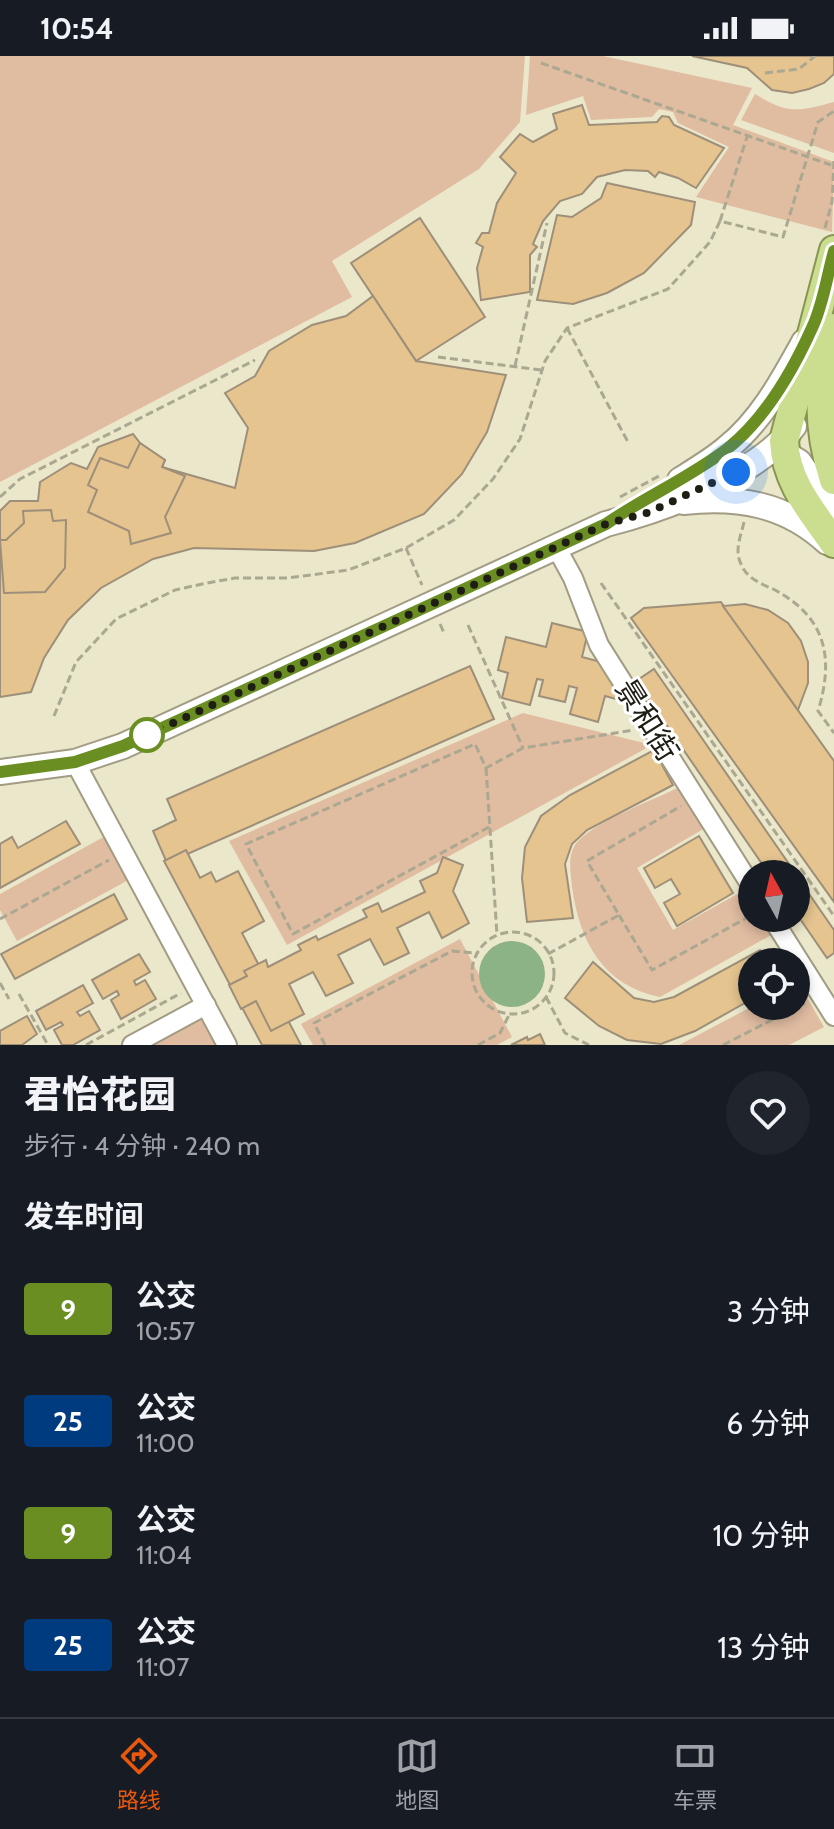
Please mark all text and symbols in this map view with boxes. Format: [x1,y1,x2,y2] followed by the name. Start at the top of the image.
[40,10,114,47] text: 10:54
[716,452,756,492] your location
[607,672,687,768] street label: 景和街
[130,718,164,752] unlabelled marker
[738,860,810,932] north arrow
[738,860,810,1020] map controls
[738,948,810,1020] button: locate
[24,1071,176,1118] text: 君怡花园
[726,1071,810,1155] button: heart
[24,1130,260,1162] text: 步行 · 4 分钟 · 240 m
[24,1198,144,1235] text: 发车时间
[136,1277,196,1314] text: 公交
[60,1292,76,1326] text: 9
[727,1293,810,1330] text: 3 分钟
[136,1315,195,1347] text: 10:57
[136,1389,196,1426] text: 公交
[53,1404,83,1438] text: 25
[726,1405,810,1442] text: 6 分钟
[136,1427,195,1459] text: 11:00
[136,1501,196,1538] text: 公交
[60,1516,76,1550] text: 9
[713,1517,810,1554] text: 10 分钟
[136,1539,192,1571] text: 11:04
[136,1613,196,1650] text: 公交
[53,1628,83,1662] text: 25
[717,1629,810,1666] text: 13 分钟
[136,1651,189,1683] text: 11:07
[117,1734,161,1814] tab: 路线
[395,1734,439,1814] tab: 地图
[673,1734,717,1814] tab: 车票

